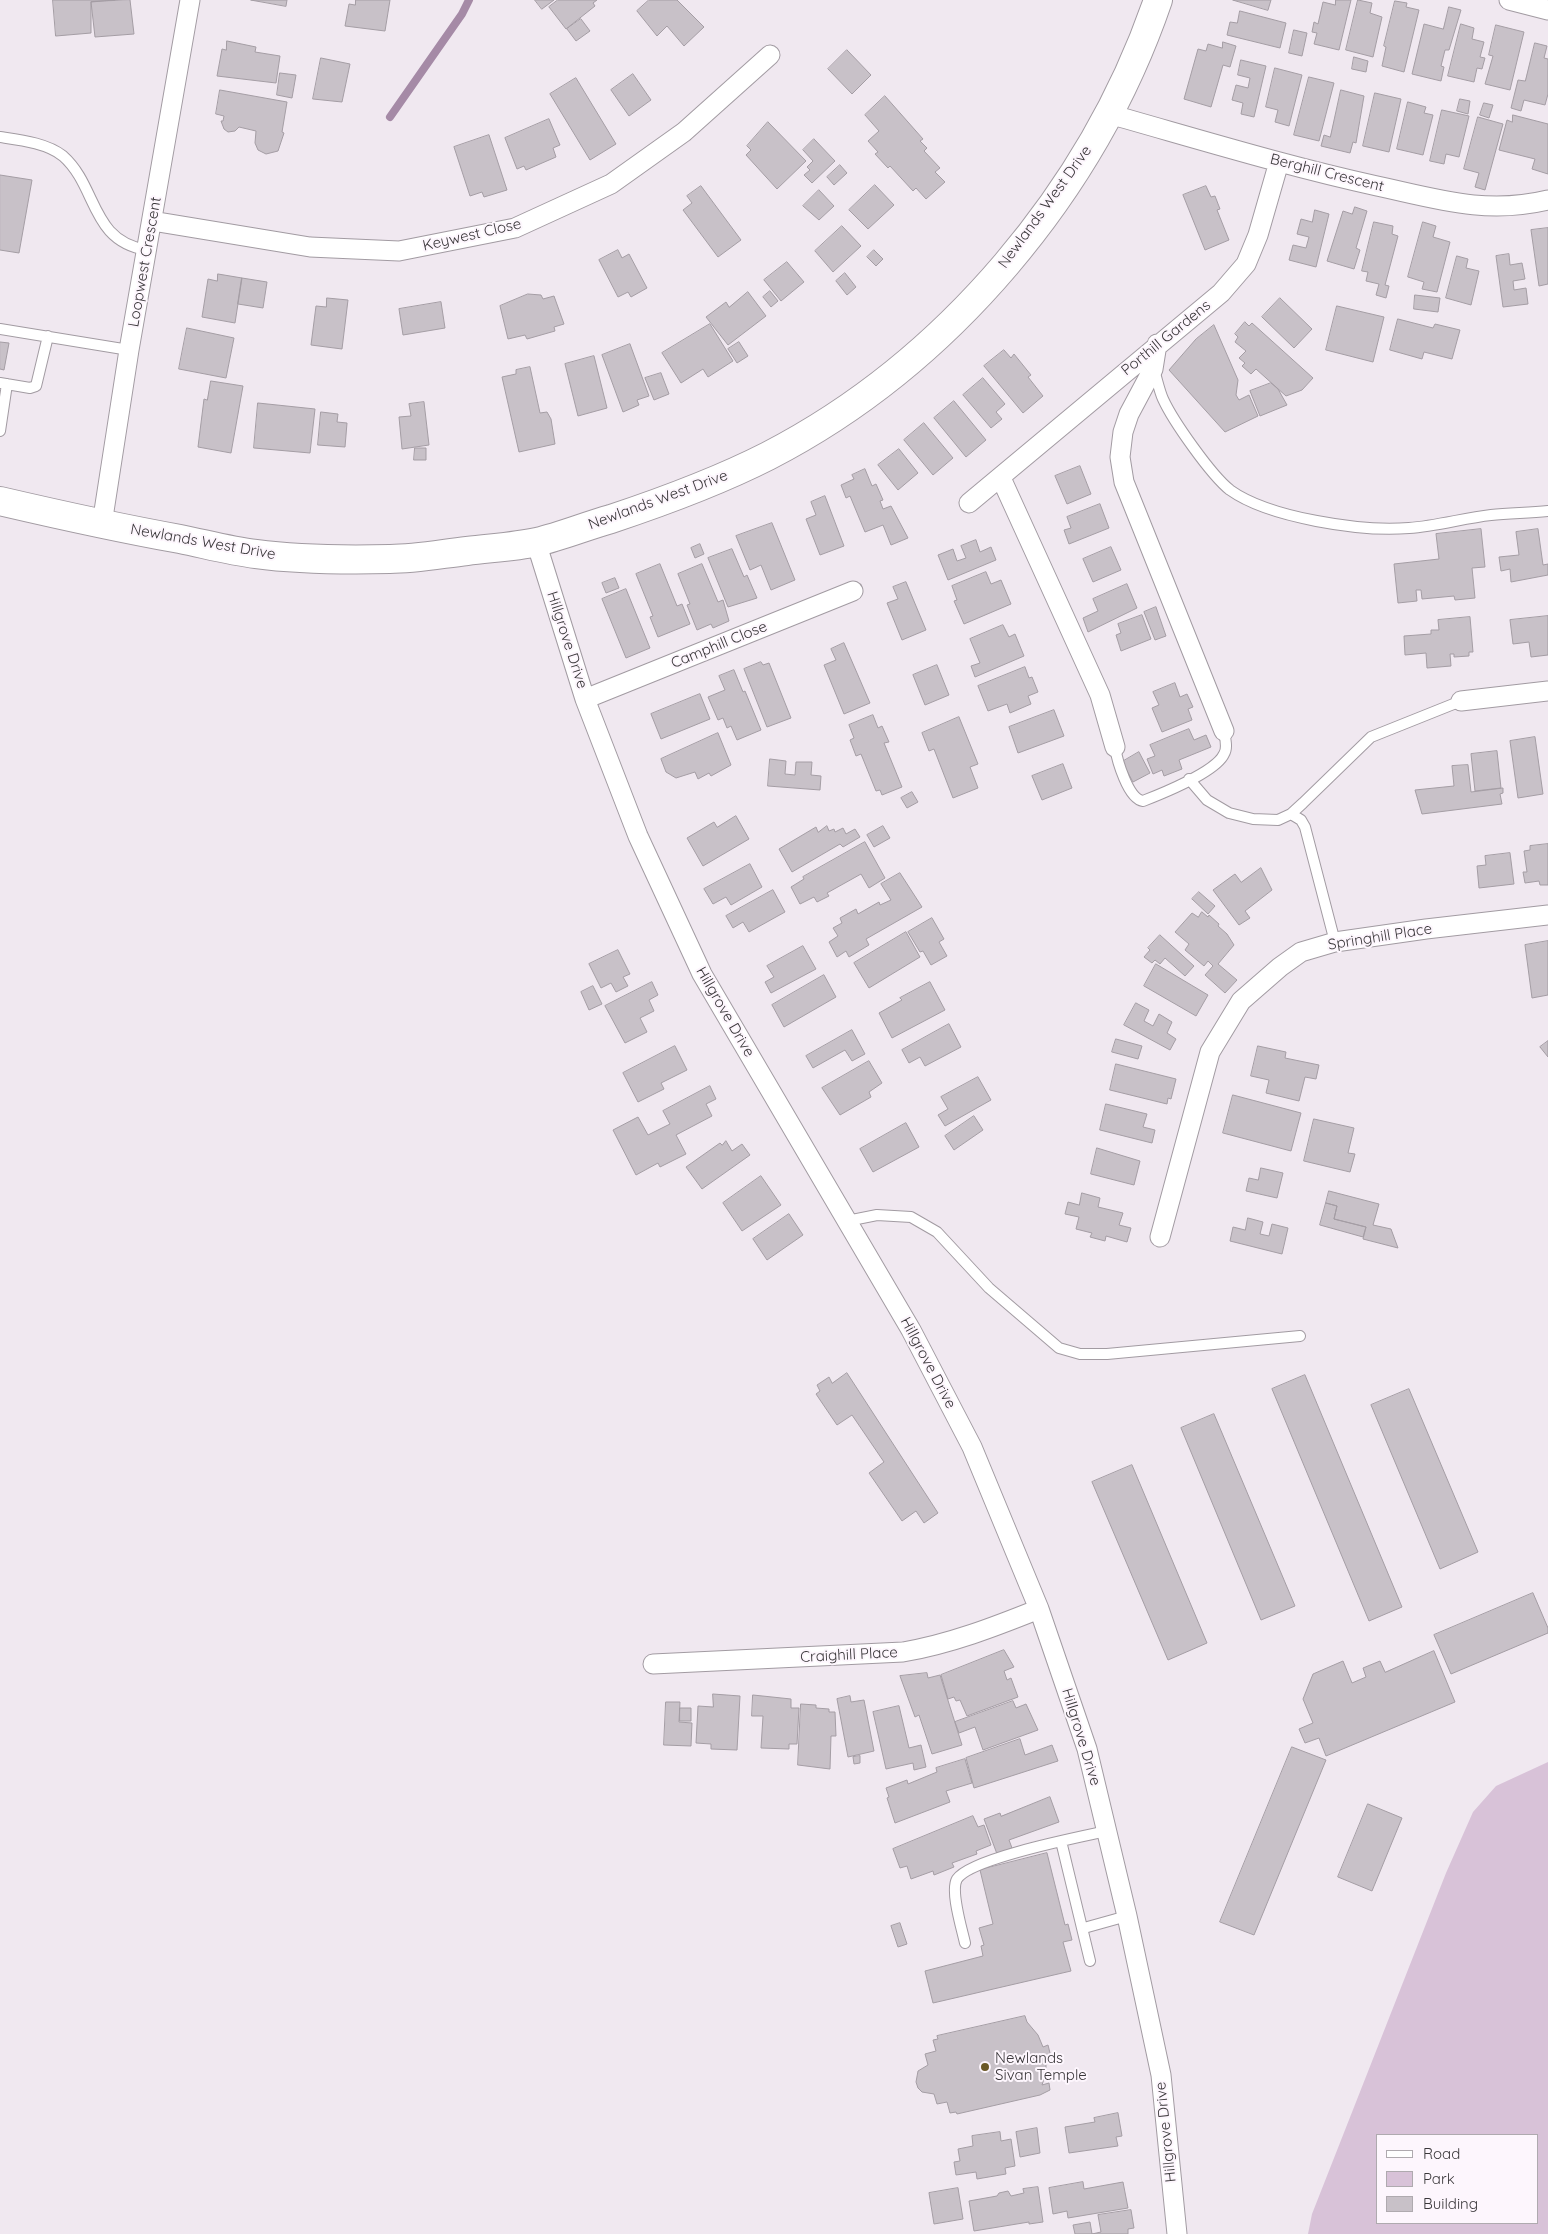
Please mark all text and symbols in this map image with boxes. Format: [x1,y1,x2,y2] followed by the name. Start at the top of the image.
[994,142,1096,272] street label: Newlands West Drive
[1268,150,1386,196] street label: Berghill Crescent
[125,195,165,329] street label: Loopwest Crescent
[421,215,523,255] street label: Keywest Close
[1118,296,1214,380] street label: Porthill Gardens
[586,466,730,534] street label: Newlands West Drive
[129,520,277,564] street label: Newlands West Drive
[543,589,591,691] street label: Hillgrove Drive
[668,618,770,672] street label: Camphill Close
[1327,920,1433,954] street label: Springhill Place
[692,964,758,1060] street label: Hillgrove Drive
[896,1314,960,1412] street label: Hillgrove Drive
[800,1643,898,1667] street label: Craighill Place
[1058,1686,1104,1788] street label: Hillgrove Drive
[995,2049,1087,2084] place label: Newlands Sivan Temple
[979,2061,991,2073] marker: Newlands Sivan Temple
[1152,2081,1180,2183] street label: Hillgrove Drive
[1376,2134,1538,2224] legend
[1423,2144,1460,2163] text: Road
[1423,2169,1455,2188] text: Park
[1423,2194,1478,2213] text: Building

